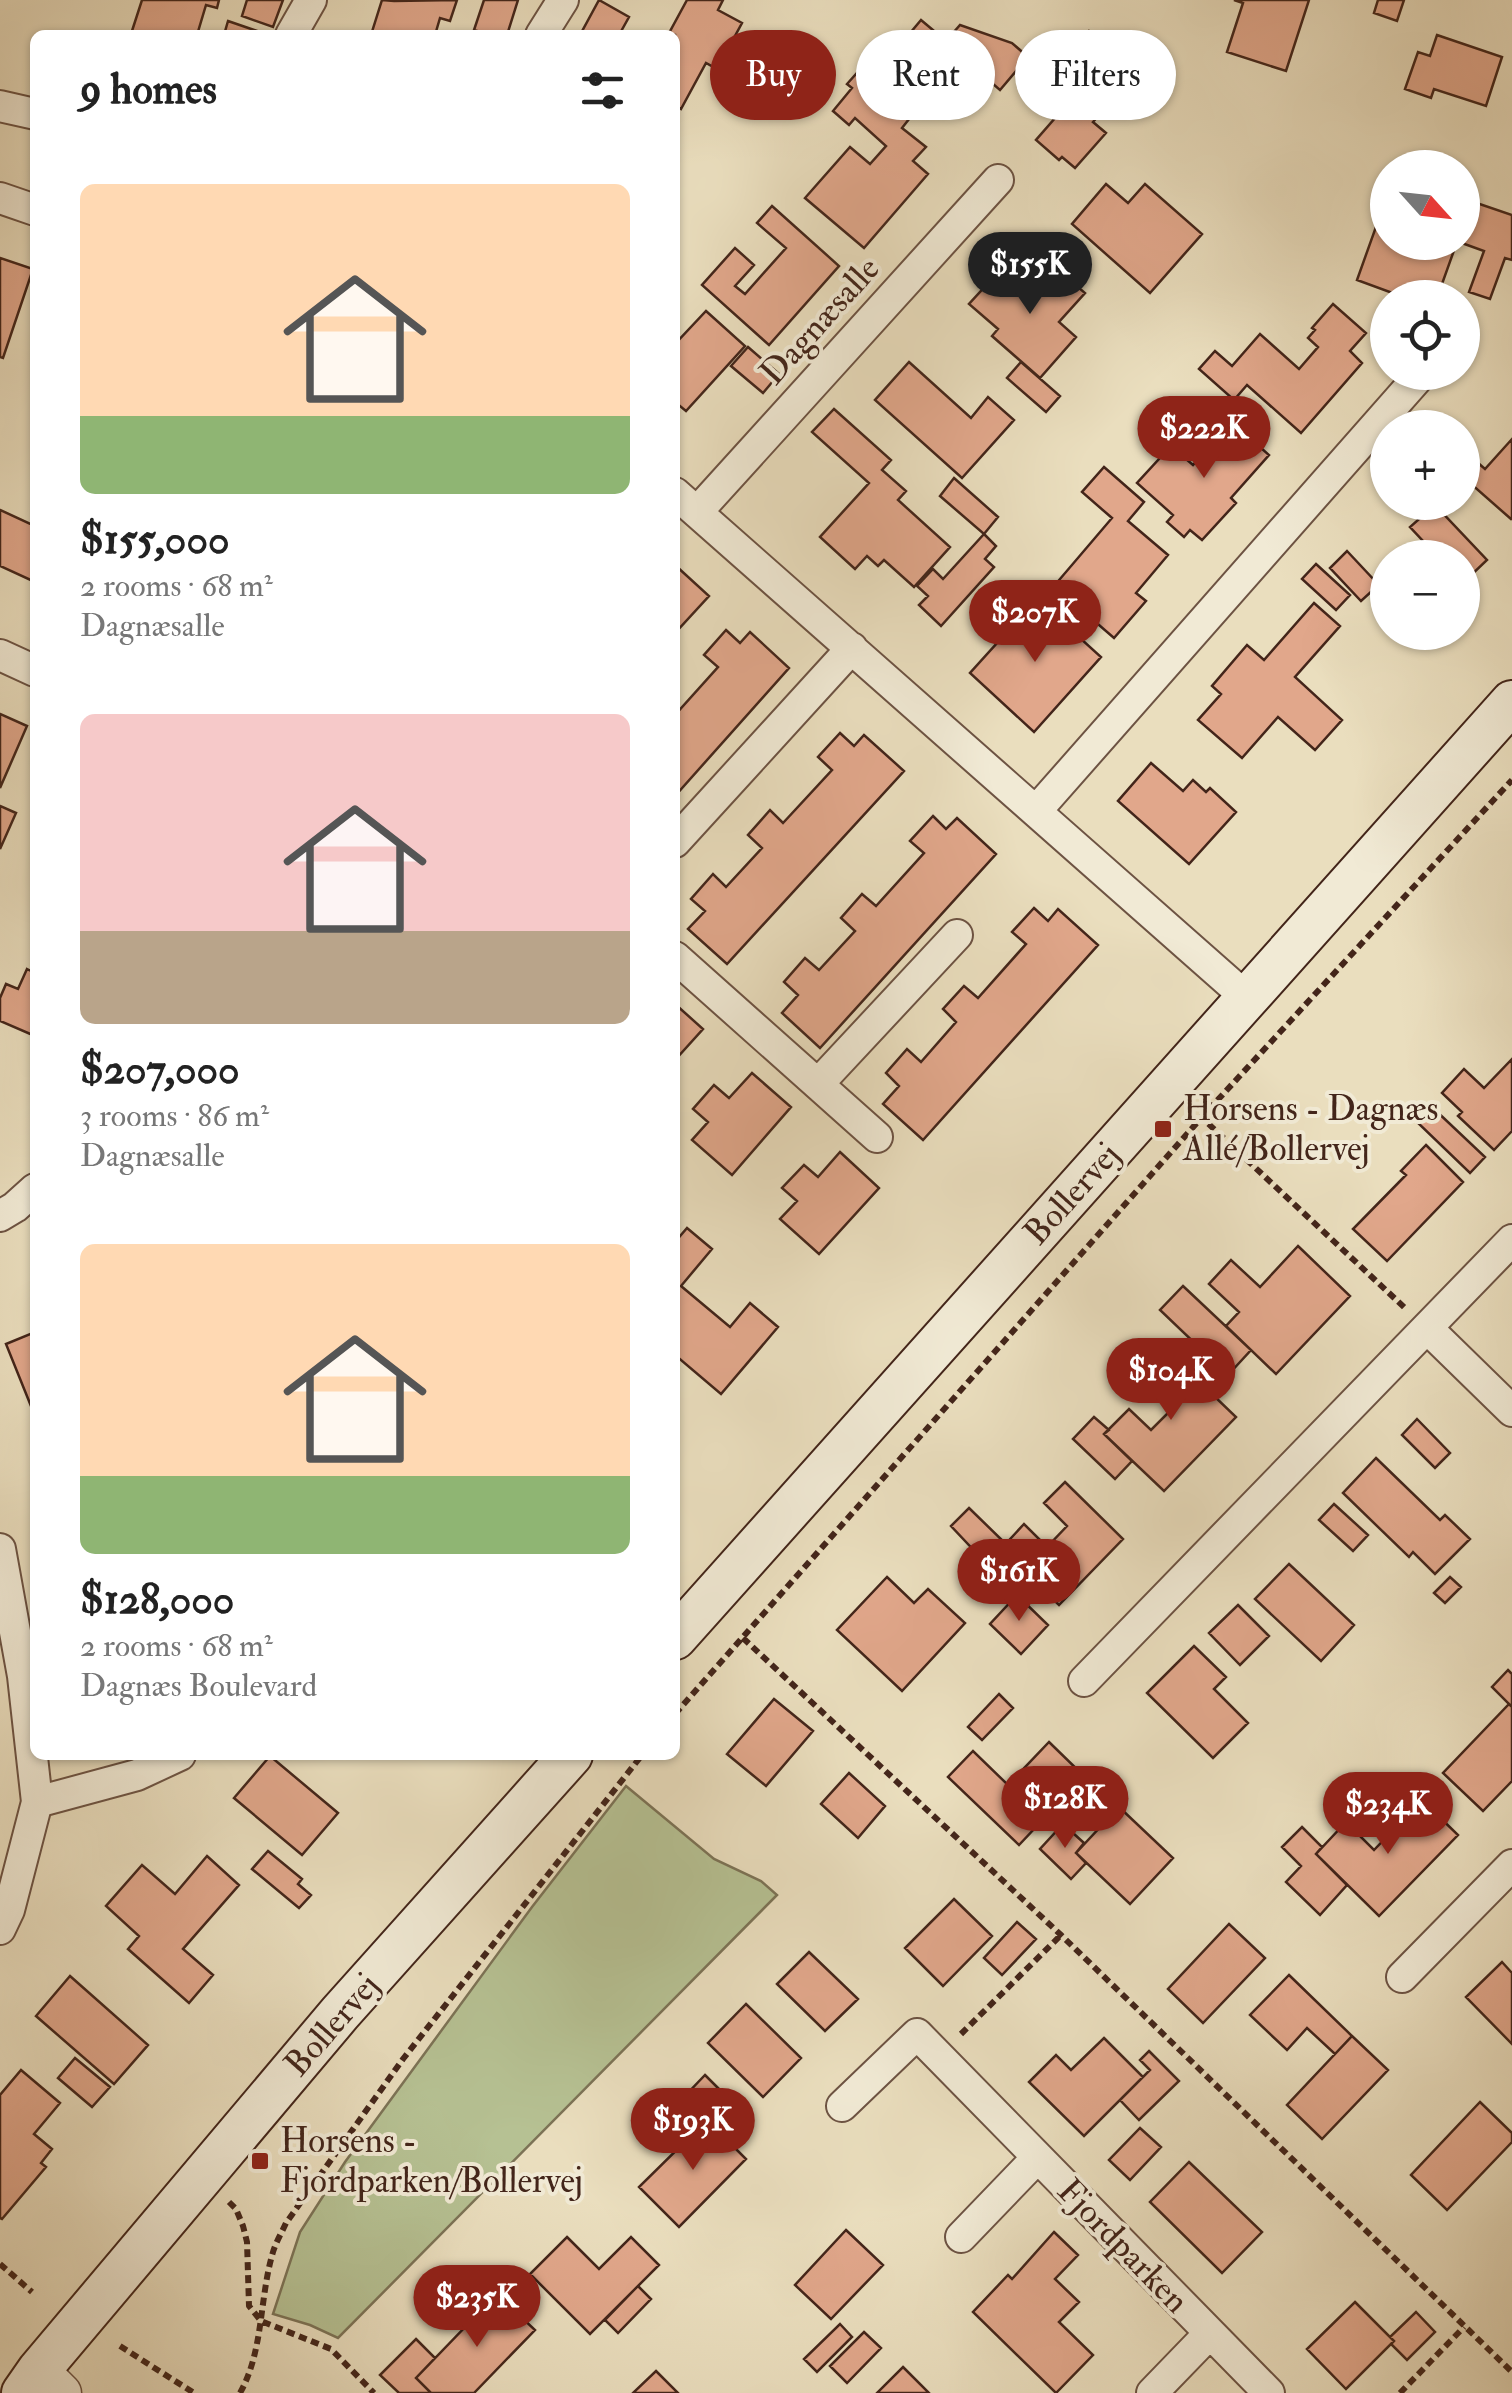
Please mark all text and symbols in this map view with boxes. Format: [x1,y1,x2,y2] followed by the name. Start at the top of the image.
[710,30,836,120] chip: Buy
[856,30,995,120] chip: Rent
[1015,30,1176,120] chip: Filters
[575,63,630,118] icon: filters
[80,64,217,116] text: 9 homes
[1370,150,1480,260] north arrow
[1370,150,1480,650] map controls
[960,232,1100,317] pin: $155K
[990,244,1070,284] text: $155K
[751,248,889,394] street label: Dagnæsalle
[265,249,445,429] icon: home
[1370,280,1480,390] button: locate
[1134,396,1274,481] pin: $222K
[1159,408,1249,448] text: $222K
[1370,410,1480,520] button: +
[80,514,229,566] text: $155,000
[1370,540,1480,650] button: −
[80,566,273,606] text: 2 rooms · 68 m²
[965,580,1105,665] pin: $207K
[991,592,1079,632] text: $207K
[80,606,225,646] text: Dagnæsalle
[265,779,445,959] icon: home
[80,1044,240,1096] text: $207,000
[1182,1087,1439,1171] place label: Horsens - Dagnæs Allé/Bollervej
[80,1096,269,1136] text: 3 rooms · 86 m²
[1152,1118,1174,1140] marker: Horsens - Dagnæs Allé/Bollervej
[1015,1134,1129,1254] street label: Bollervej
[80,1136,225,1176] text: Dagnæsalle
[265,1309,445,1489] icon: home
[1101,1338,1241,1423] pin: $104K
[1128,1350,1214,1390] text: $104K
[949,1539,1089,1624] pin: $161K
[979,1551,1059,1591] text: $161K
[80,1574,234,1626] text: $128,000
[80,1626,273,1666] text: 2 rooms · 68 m²
[80,1666,317,1706] text: Dagnæs Boulevard
[995,1766,1135,1851] pin: $128K
[1318,1772,1458,1857] pin: $234K
[1023,1778,1107,1818] text: $128K
[1345,1784,1431,1824] text: $234K
[275,1964,389,2086] street label: Bollervej
[623,2088,763,2173] pin: $193K
[653,2100,733,2140] text: $193K
[280,2119,583,2203] place label: Horsens - Fjordparken/Bollervej
[249,2150,271,2172] marker: Horsens - Fjordparken/Bollervej
[1048,2169,1198,2323] street label: Fjordparken
[407,2265,547,2350] pin: $235K
[435,2277,519,2317] text: $235K

